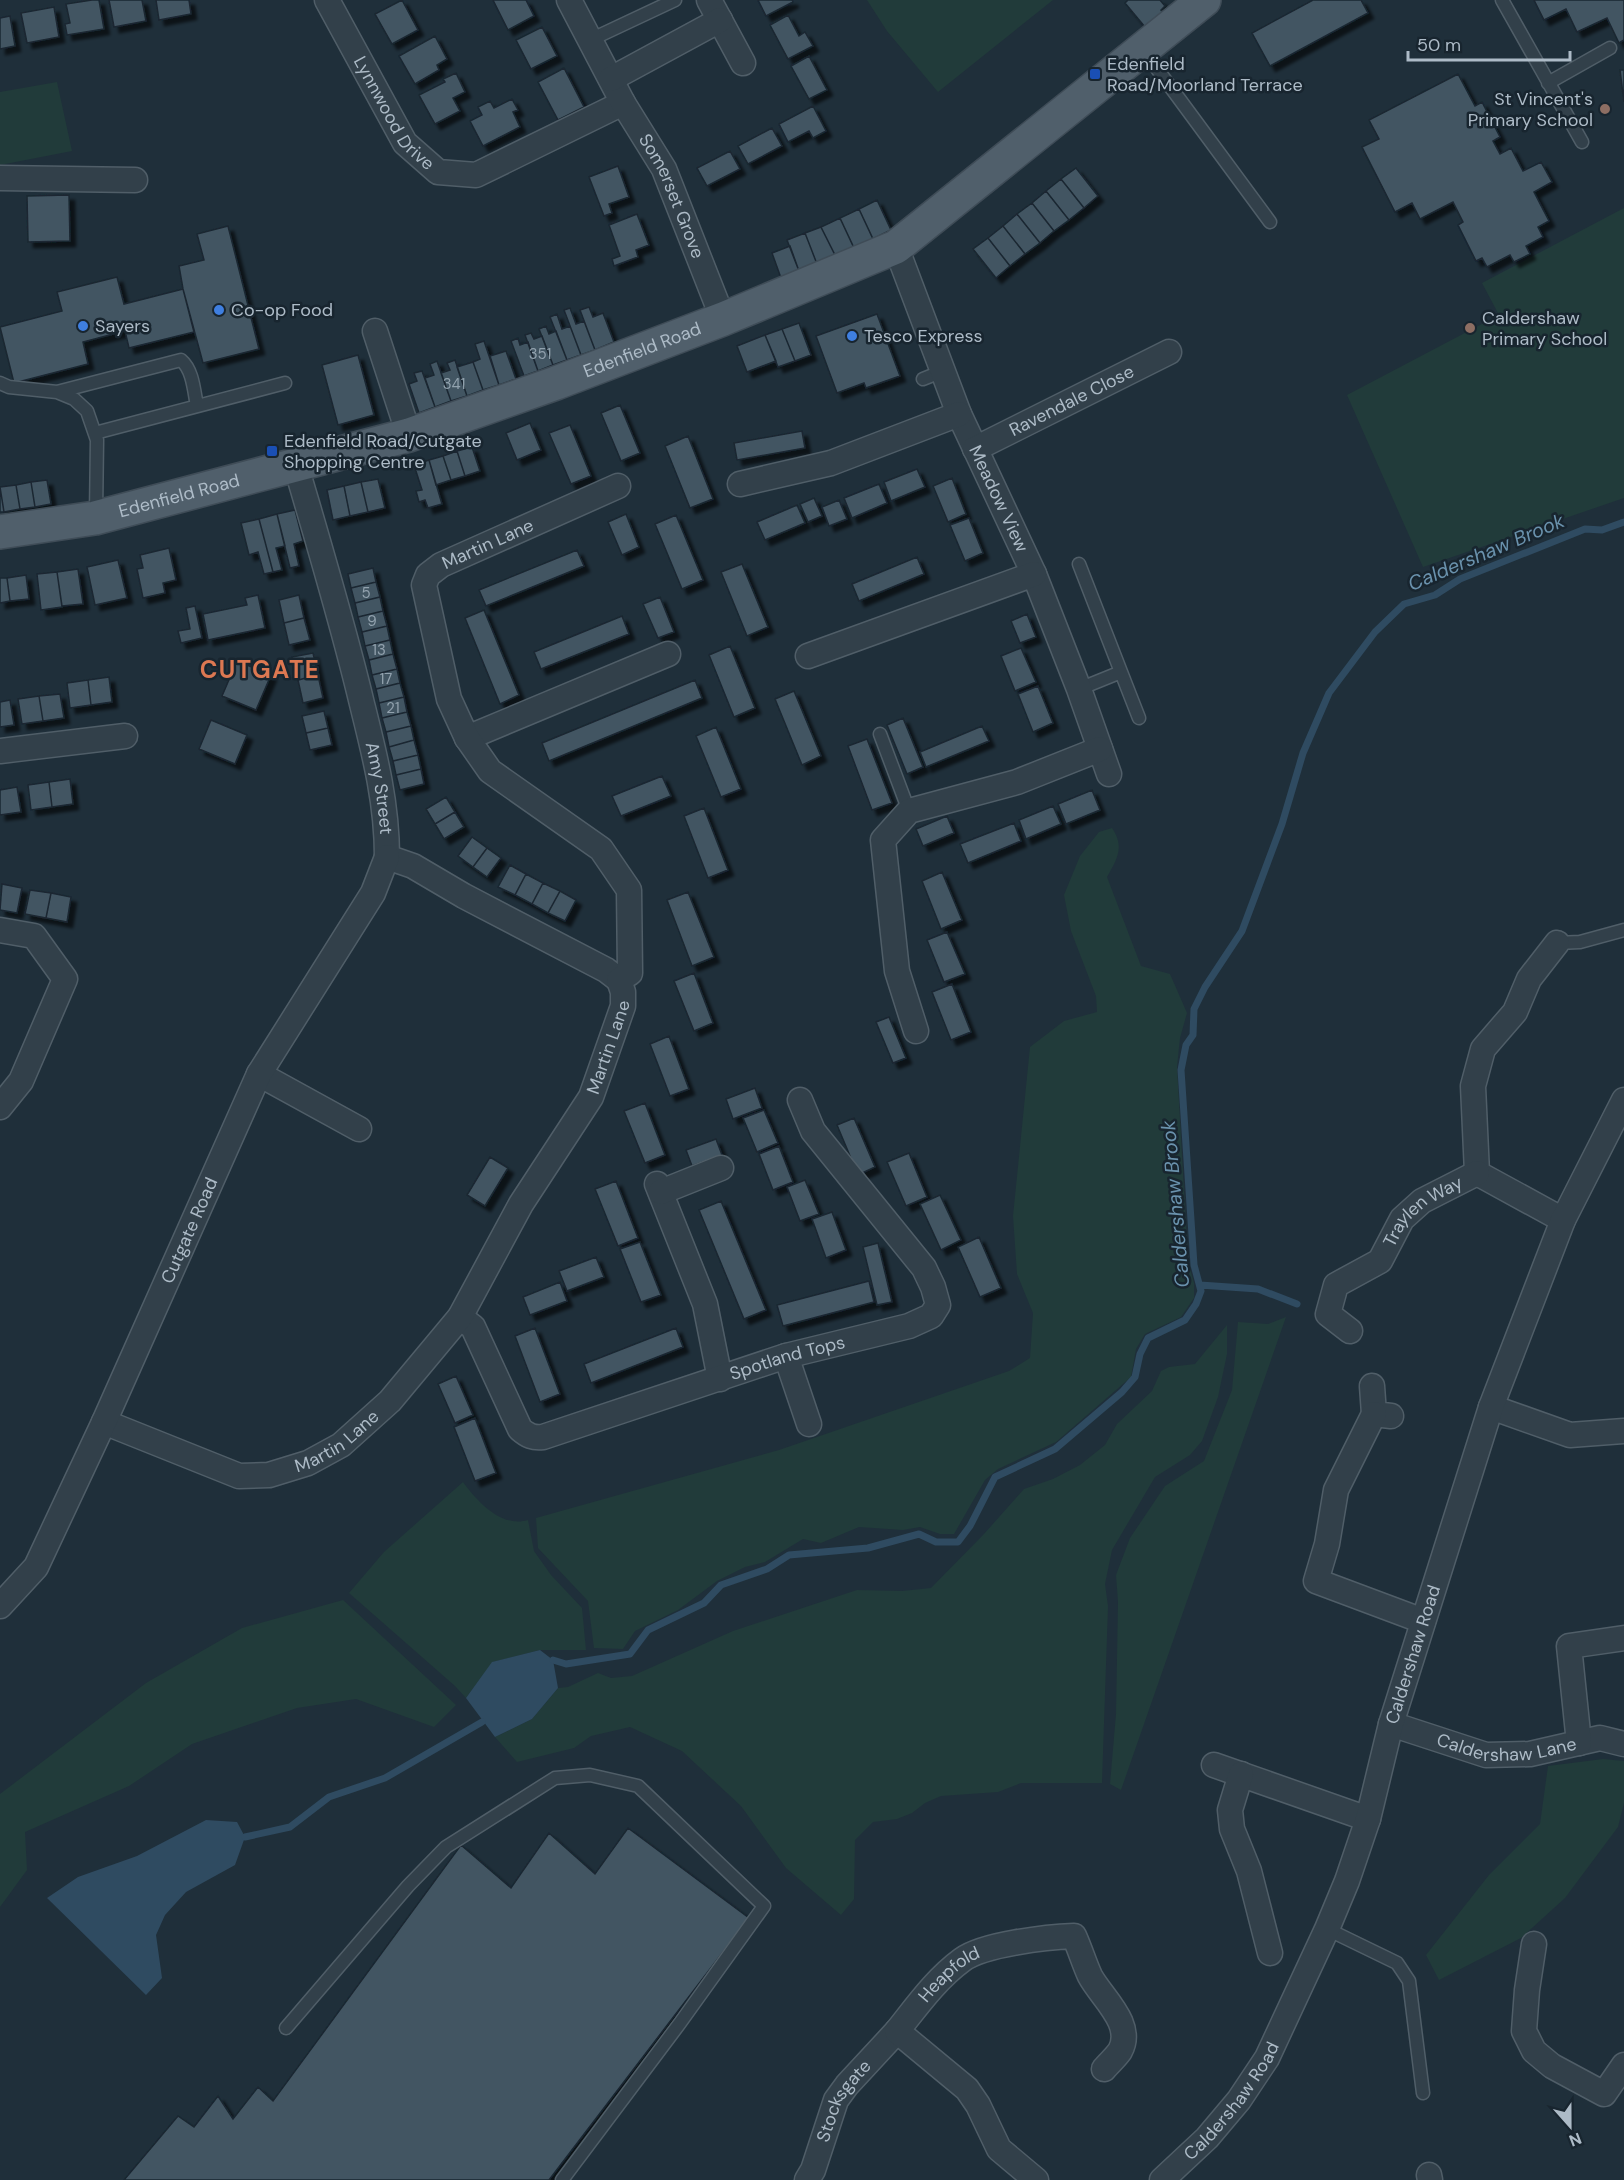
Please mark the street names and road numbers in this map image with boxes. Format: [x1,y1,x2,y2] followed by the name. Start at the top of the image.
[348,52,440,175] street label: Lynnwood Drive
[633,129,710,262] street label: Somerset Grove
[580,317,705,383] street label: Edenfield Road
[1005,359,1138,442] street label: Ravendale Close
[963,441,1034,556] street label: Meadow View
[116,468,242,523] street label: Edenfield Road
[438,513,537,575] street label: Martin Lane
[360,739,398,835] street label: Amy Street
[581,1001,635,1097] street label: Martin Lane
[1378,1170,1467,1251] street label: Traylen Way
[155,1174,223,1287] street label: Cutgate Road
[727,1330,847,1386] street label: Spotland Tops
[292,1405,384,1478] street label: Martin Lane
[1380,1582,1446,1727] street label: Caldershaw Road
[1434,1728,1579,1767] street label: Caldershaw Lane
[913,1940,983,2007] street label: Heapfold
[1179,2038,1285,2166] street label: Caldershaw Road
[811,2055,876,2145] street label: Stocksgate

